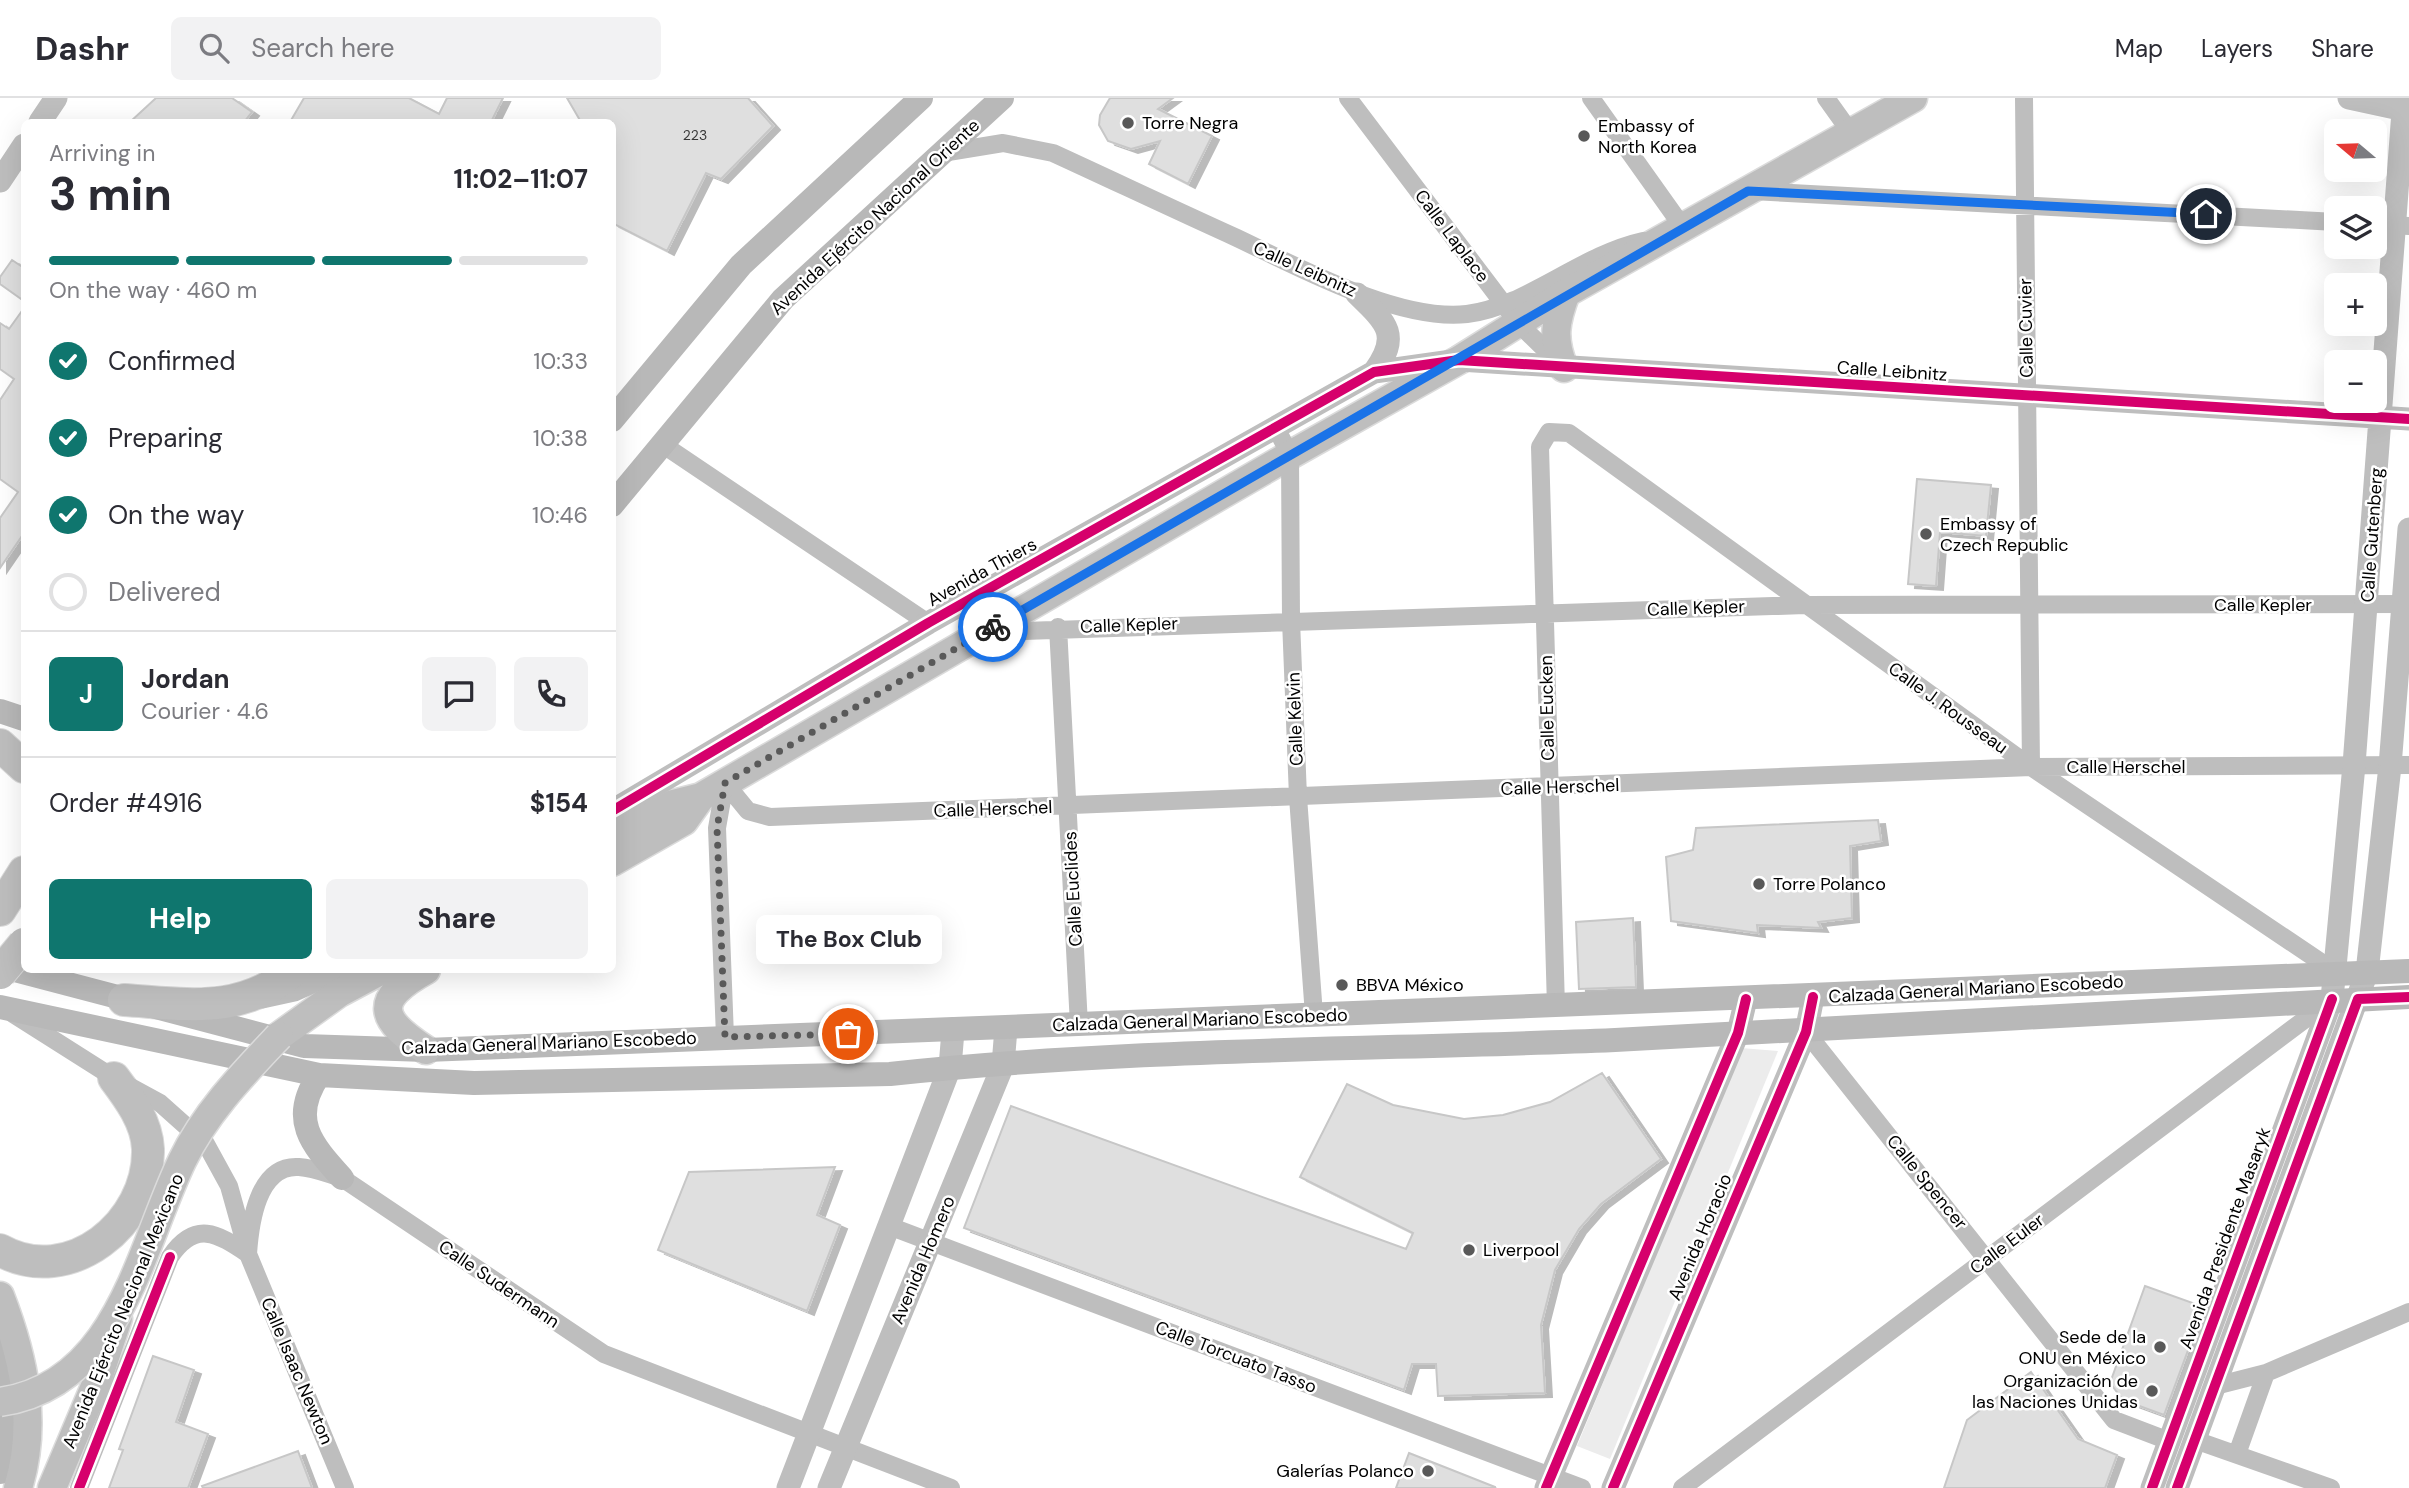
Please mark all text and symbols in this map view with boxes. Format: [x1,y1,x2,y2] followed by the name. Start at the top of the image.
[171,17,661,80] search box
[35,27,129,70] text: Dashr
[195,29,233,67] icon: search
[251,31,395,65] text: Search here
[2115,33,2163,64] text: Map
[2201,33,2273,64] text: Layers
[2311,33,2374,64] text: Share
[1142,111,1238,135] place label: Torre Negra
[765,114,985,320] street label: Avenida Ejército Nacional Oriente
[1598,114,1697,159] place label: Embassy of North Korea
[1120,115,1136,131] marker: Torre Negra
[2324,119,2387,182] north arrow
[2324,119,2387,413] map controls
[683,126,707,144] house number: 223
[1576,128,1592,144] marker: Embassy of North Korea
[49,138,155,168] text: Arriving in
[454,162,588,196] text: 11:02–11:07
[49,164,172,224] text: 3 min
[2176,184,2236,244] pin
[1409,185,1495,287] street label: Calle Laplace
[2187,195,2225,233] icon: home
[2324,196,2387,259] button: layers
[1250,236,1360,302] street label: Calle Leibnitz
[2324,273,2387,336] button: +
[49,275,257,305] text: On the way · 460 m
[2013,278,2039,378] street label: Calle Cuvier
[49,342,87,380] icon: check
[108,344,235,378] text: Confirmed
[533,346,588,376] text: 10:33
[2324,350,2387,413] button: −
[1836,355,1948,387] street label: Calle Leibnitz
[49,419,87,457] icon: check
[108,421,223,455] text: Preparing
[533,423,588,453] text: 10:38
[2355,467,2389,603] street label: Calle Gutenberg
[49,496,87,534] icon: check
[108,498,244,532] text: On the way
[532,500,588,530] text: 10:46
[1940,512,2069,557] place label: Embassy of Czech Republic
[1918,526,1934,542] marker: Embassy of Czech Republic
[923,532,1041,612] street label: Avenida Thiers
[108,575,221,609] text: Delivered
[958,592,1028,662] courier
[2214,593,2312,617] street label: Calle Kepler
[1647,594,1746,622] street label: Calle Kepler
[974,608,1012,646] icon: bike
[1080,611,1179,639] street label: Calle Kepler
[1534,655,1560,761] street label: Calle Eucken
[1883,656,2013,760] street label: Calle J. Rousseau
[422,657,496,731] button: chat
[514,657,588,731] button: phone
[141,662,230,696] text: Jordan
[1281,672,1309,766] street label: Calle Kelvin
[79,677,93,711] text: J
[141,696,269,726] text: Courier · 4.6
[2067,755,2185,779] street label: Calle Herschel
[1500,773,1620,801] street label: Calle Herschel
[49,786,203,820] text: Order #4916
[530,786,588,820] text: $154
[933,795,1053,823] street label: Calle Herschel
[1058,831,1088,947] street label: Calle Euclides
[1773,872,1886,896] place label: Torre Polanco
[1751,876,1767,892] marker: Torre Polanco
[49,879,312,959] button: Help
[326,879,588,959] button: Share
[755,915,941,964] callout: The Box Club
[776,924,922,954] text: The Box Club
[1828,969,2124,1009] street label: Calzada General Mariano Escobedo
[1356,973,1464,997] place label: BBVA México
[1334,977,1350,993] marker: BBVA México
[1052,1003,1348,1037] street label: Calzada General Mariano Escobedo
[818,1004,878,1064] pin
[829,1015,867,1053] icon: bag
[401,1026,697,1060] street label: Calzada General Mariano Escobedo
[2174,1124,2276,1352] street label: Avenida Presidente Masaryk
[1881,1130,1973,1235] street label: Calle Spencer
[57,1170,189,1452] street label: Avenida Ejército Nacional Mexicano
[1662,1170,1738,1304] street label: Avenida Horacio
[885,1192,961,1328] street label: Avenida Homero
[1965,1208,2049,1280] street label: Calle Euler
[434,1235,564,1333] street label: Calle Sudermann
[1483,1238,1559,1262] place label: Liverpool
[1461,1242,1477,1258] marker: Liverpool
[255,1294,339,1448] street label: Calle Isaac Newton
[1152,1315,1320,1399] street label: Calle Torcuato Tasso
[2019,1325,2146,1370] place label: Sede de la ONU en México
[2152,1339,2168,1355] marker: Sede de la ONU en México
[1972,1369,2138,1414] place label: Organización de las Naciones Unidas
[2144,1383,2160,1399] marker: Organización de las Naciones Unidas
[1276,1459,1414,1483] place label: Galerías Polanco
[1420,1463,1436,1479] marker: Galerías Polanco

